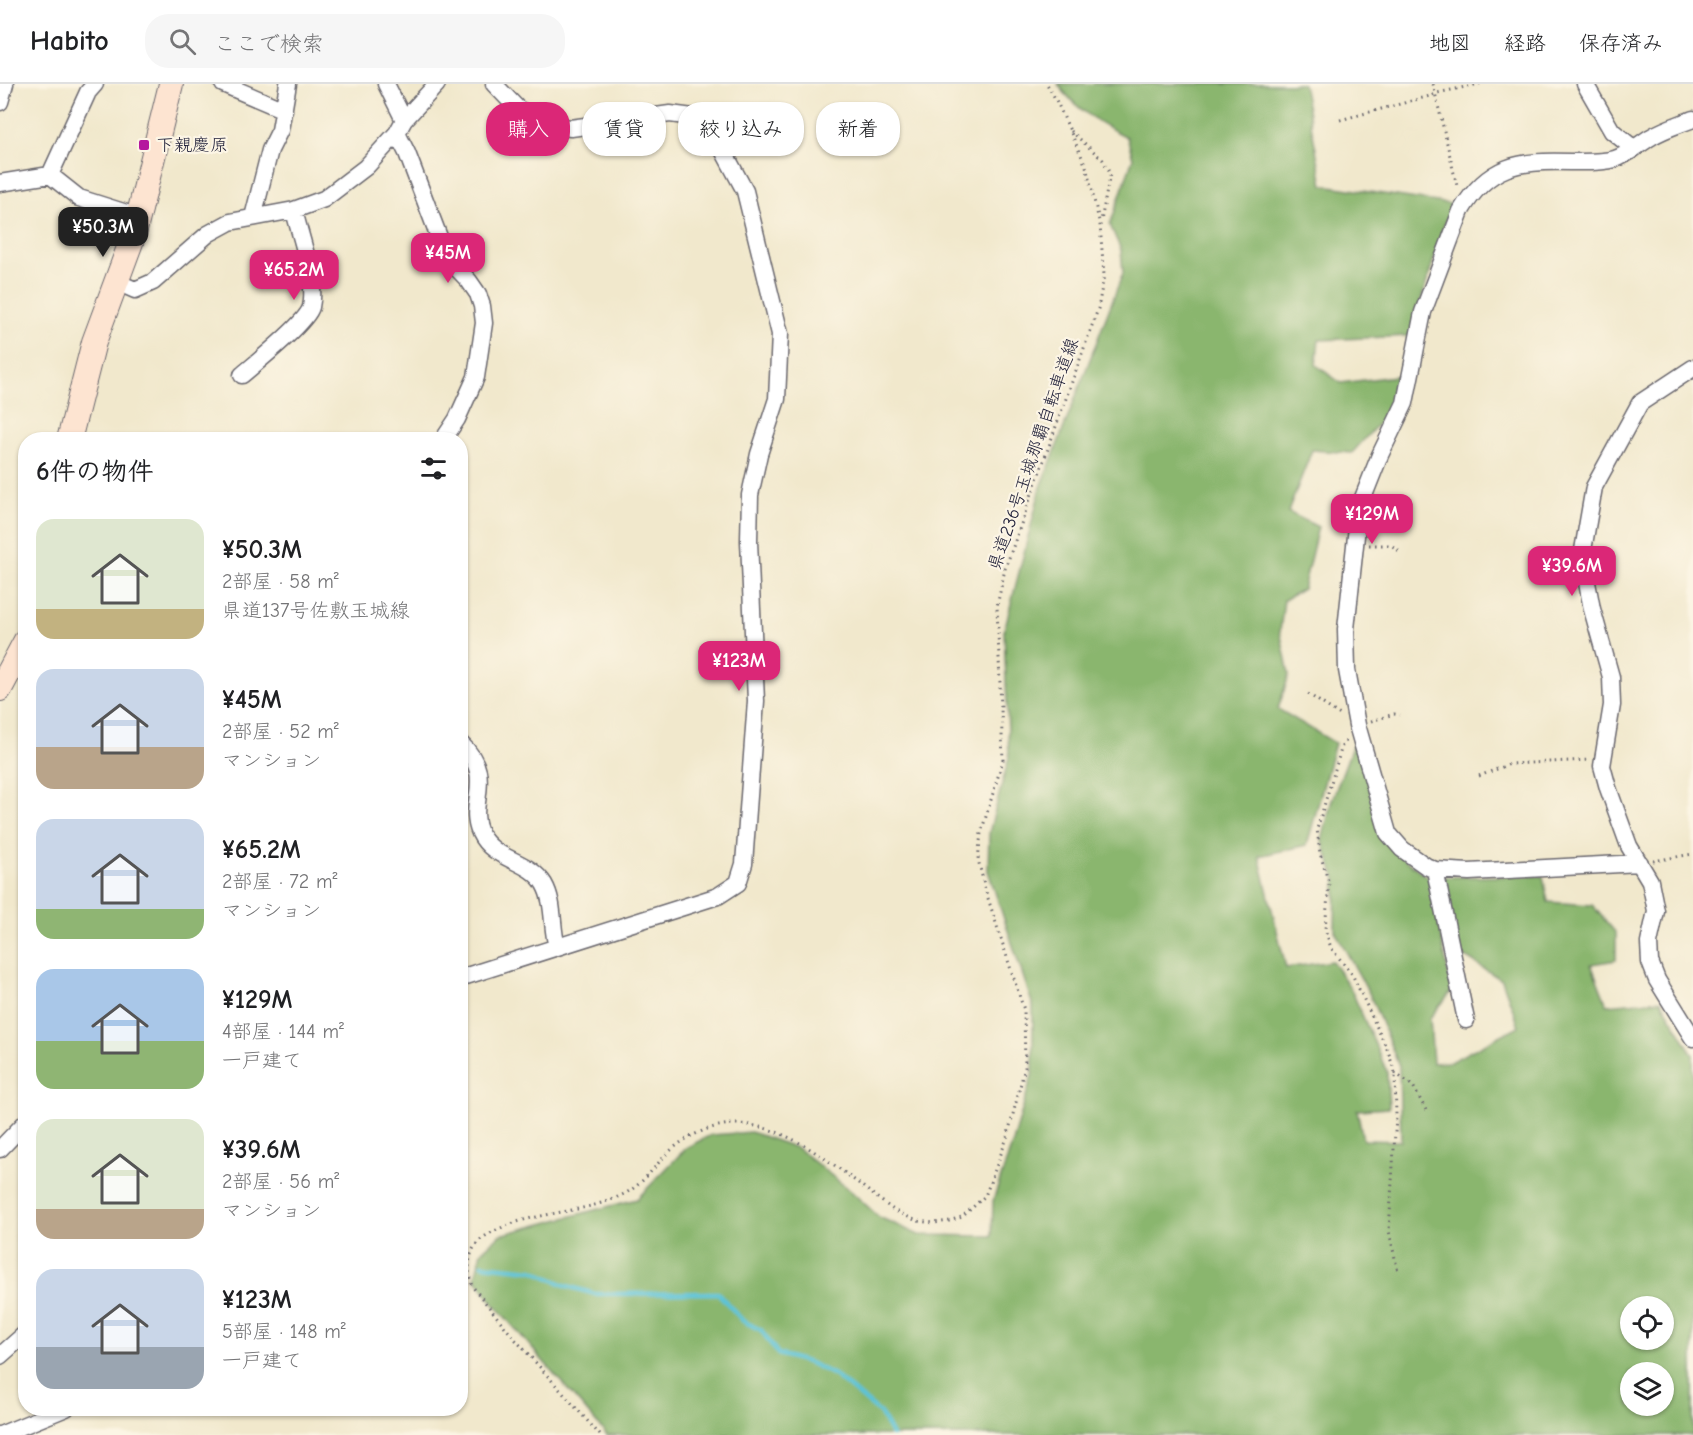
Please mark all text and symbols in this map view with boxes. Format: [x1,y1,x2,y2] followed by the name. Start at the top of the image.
[145,14,565,68] search box
[30,25,109,57] text: Habito
[166,25,199,58] icon: search
[214,31,324,57] text: ここで検索
[1429,31,1471,55] text: 地図
[1504,31,1546,55] text: 経路
[1579,31,1663,55] text: 保存済み
[486,102,570,156] chip: 購入
[582,102,666,156] chip: 賃貸
[678,102,804,156] chip: 絞り込み
[816,102,900,156] chip: 新着
[156,135,228,156] place label: 下親慶原
[137,138,151,152] marker: 下親慶原
[54,207,152,258] pin: ¥50.3M
[72,215,134,238] text: ¥50.3M
[412,233,484,284] pin: ¥45M
[425,241,471,264] text: ¥45M
[245,250,343,301] pin: ¥65.2M
[264,258,324,281] text: ¥65.2M
[984,335,1083,573] street label: 県道236号玉城那覇自転車道線
[417,452,450,485] icon: filters
[36,457,154,487] text: 6件の物件
[1330,494,1414,545] pin: ¥129M
[1345,502,1399,525] text: ¥129M
[222,535,302,565] text: ¥50.3M
[84,543,156,615] icon: home
[1523,546,1621,597] pin: ¥39.6M
[1542,554,1602,577] text: ¥39.6M
[222,570,339,593] text: 2部屋 · 58 m²
[222,599,410,622] text: 県道137号佐敷玉城線
[697,641,781,692] pin: ¥123M
[712,649,766,672] text: ¥123M
[222,685,282,715] text: ¥45M
[84,693,156,765] icon: home
[222,720,339,743] text: 2部屋 · 52 m²
[222,749,321,772] text: マンション
[222,835,301,865] text: ¥65.2M
[84,843,156,915] icon: home
[222,870,337,893] text: 2部屋 · 72 m²
[222,899,321,922] text: マンション
[222,985,293,1015] text: ¥129M
[84,993,156,1065] icon: home
[222,1020,344,1043] text: 4部屋 · 144 m²
[222,1049,302,1072] text: 一戸建て
[222,1135,300,1165] text: ¥39.6M
[84,1143,156,1215] icon: home
[222,1170,339,1193] text: 2部屋 · 56 m²
[222,1199,321,1222] text: マンション
[222,1285,292,1315] text: ¥123M
[84,1293,156,1365] icon: home
[1620,1296,1674,1416] map controls
[1620,1296,1674,1350] button: locate
[222,1320,346,1343] text: 5部屋 · 148 m²
[222,1349,302,1372] text: 一戸建て
[1620,1362,1674,1416] button: layers

